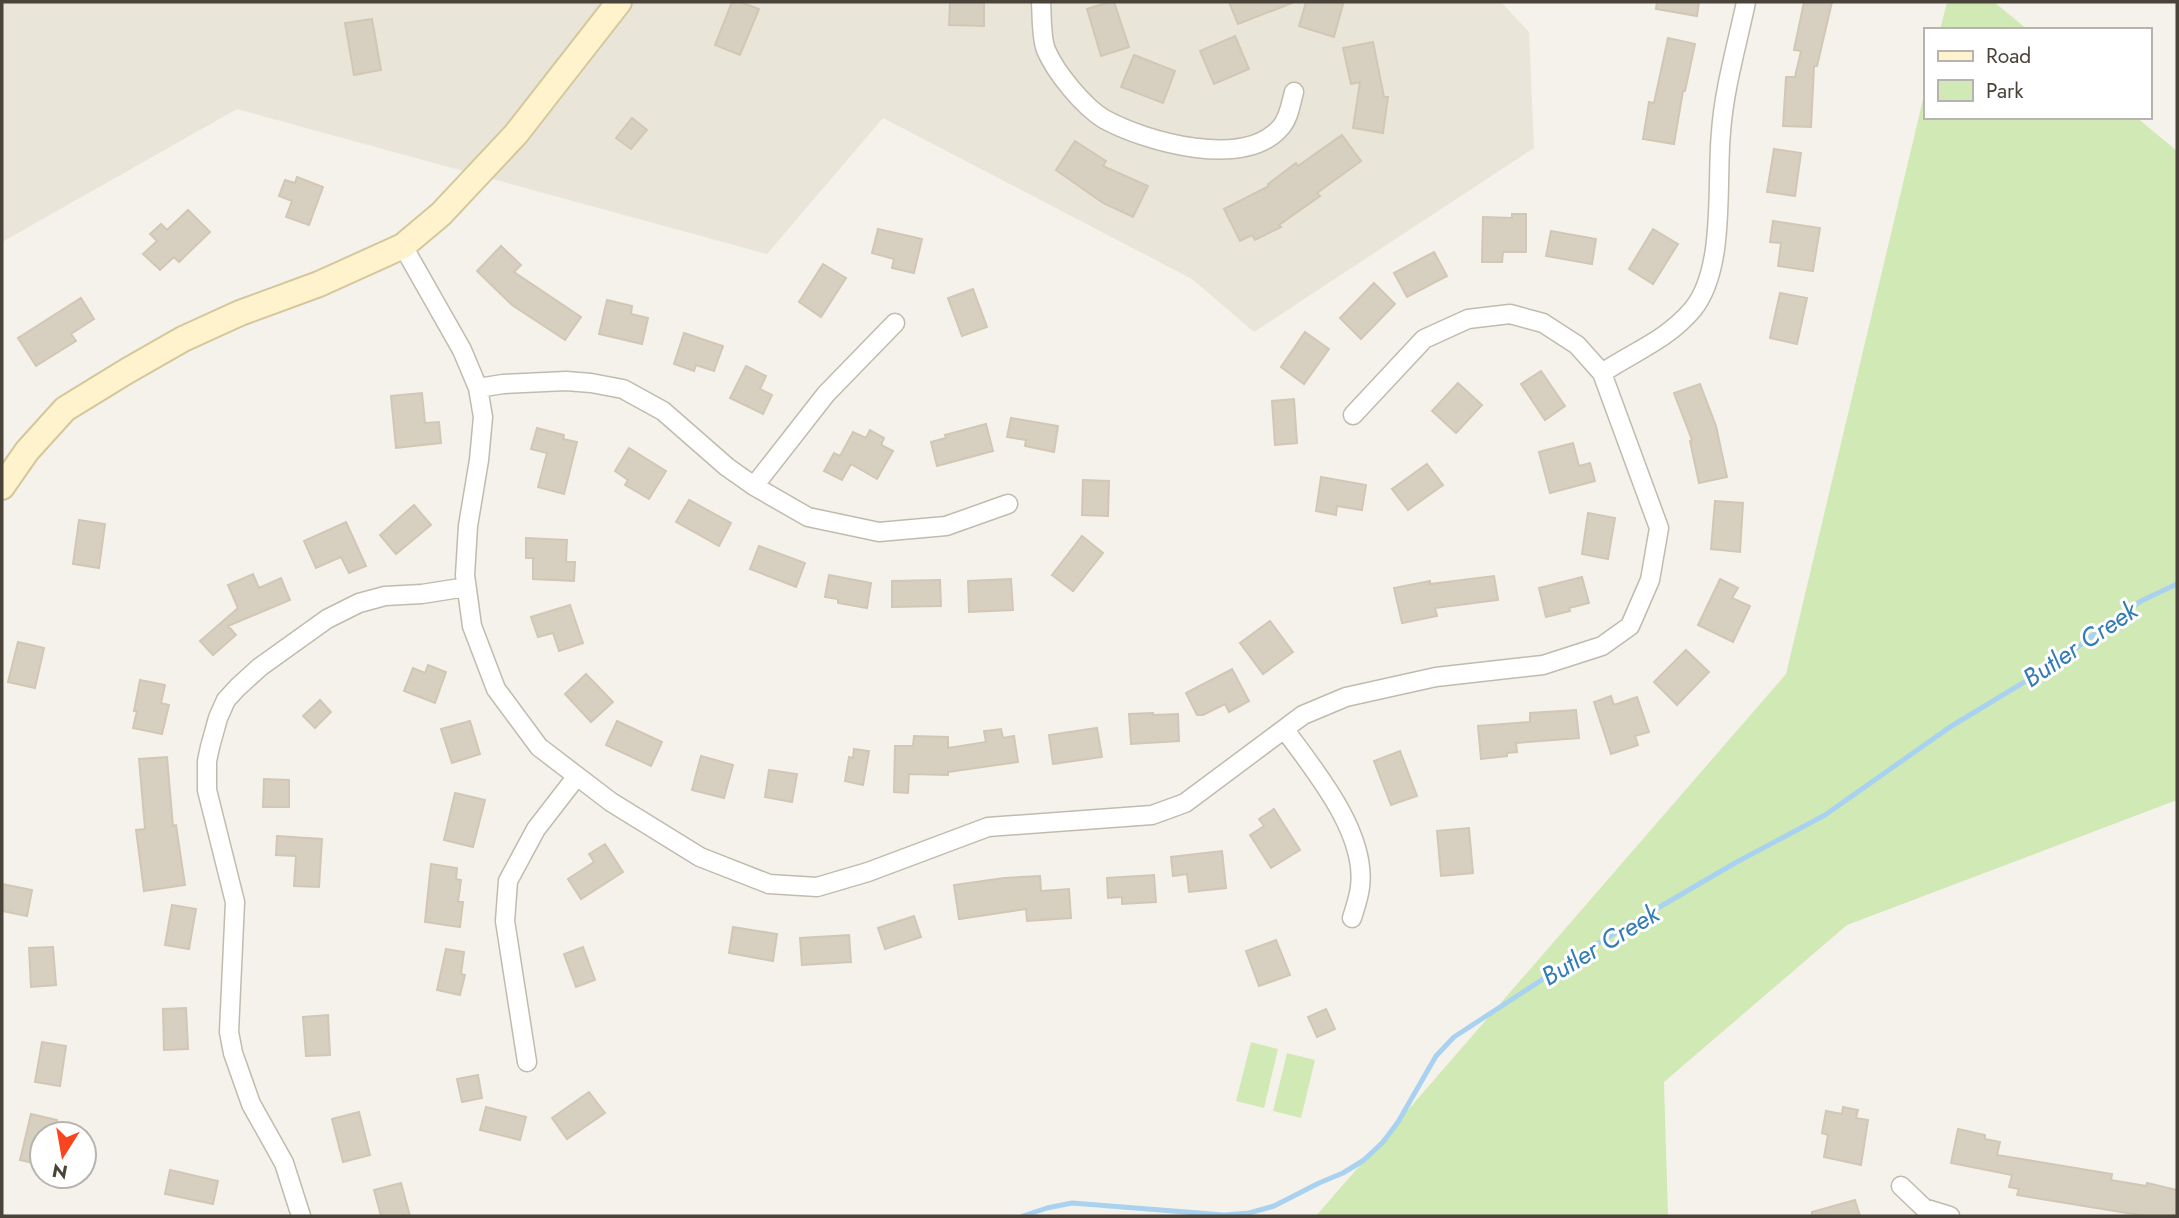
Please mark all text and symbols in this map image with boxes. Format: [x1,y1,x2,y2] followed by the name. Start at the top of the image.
[1924,28,2151,119] legend
[1986,41,2031,71] text: Road
[1986,76,2024,106] text: Park
[2015,590,2147,696] water label: Butler Creek
[1534,894,1668,995] water label: Butler Creek
[28,1120,98,1190] north arrow
[50,1157,70,1186] text: N

